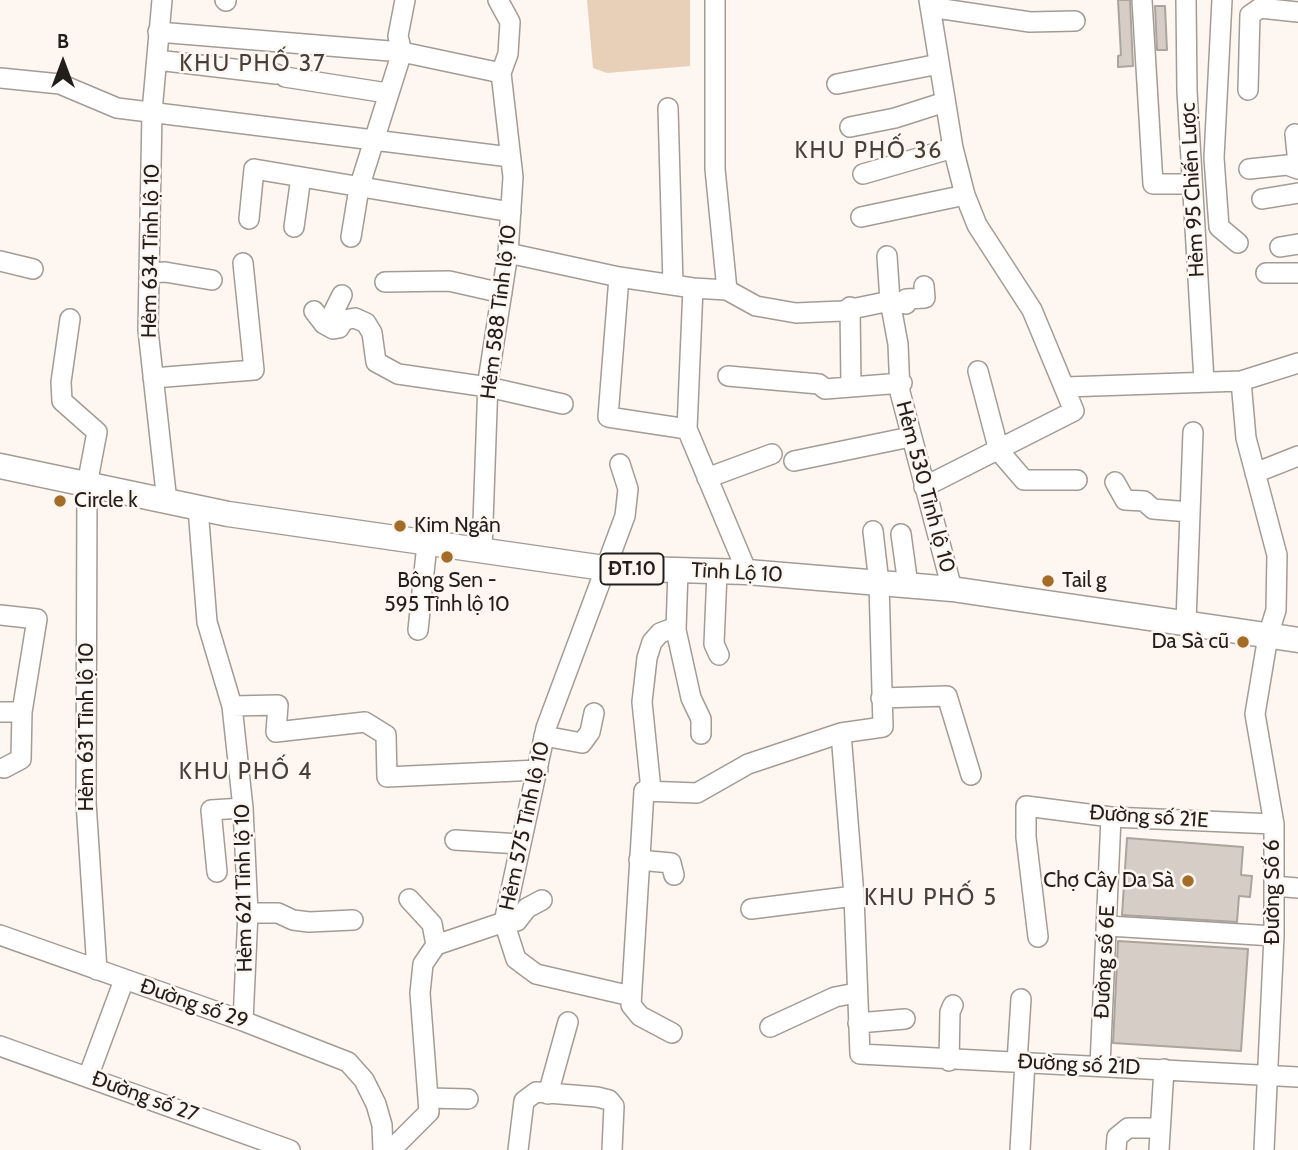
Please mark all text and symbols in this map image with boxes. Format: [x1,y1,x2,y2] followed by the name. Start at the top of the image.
[28,28,98,98] north arrow
[57,30,69,53] text: B
[181,50,325,78] district label: KHU PHỐ 37
[1176,102,1210,278] street label: Hẻm 95 Chiến Lược
[796,137,942,165] district label: KHU PHỐ 36
[137,164,165,338] street label: Hẻm 634 Tỉnh lộ 10
[476,223,522,401] street label: Hẻm 588 Tỉnh lộ 10
[890,399,960,575] street label: Hẻm 530 Tỉnh lộ 10
[74,488,138,514] place label: Circle k
[52,493,68,509] marker: Circle k
[414,513,501,539] place label: Kim Ngân
[392,518,408,534] marker: Kim Ngân
[439,549,455,565] marker: Bông Sen - 595 Tỉnh lộ 10
[600,554,664,584] road number: ĐT.10
[691,558,783,588] street label: Tỉnh Lộ 10
[384,568,510,618] place label: Bông Sen - 595 Tỉnh lộ 10
[1062,568,1107,594] place label: Tail g
[1040,573,1056,589] marker: Tail g
[1151,629,1229,655] place label: Da Sà cũ
[1235,634,1251,650] marker: Da Sà cũ
[74,642,100,812] street label: Hẻm 631 Tỉnh lộ 10
[495,739,555,913] street label: Hẻm 575 Tỉnh lộ 10
[180,758,312,786] district label: KHU PHỐ 4
[1089,800,1209,834] street label: Đường số 21E
[230,803,258,973] street label: Hẻm 621 Tỉnh lộ 10
[1260,839,1286,945] street label: Đường Số 6
[1043,868,1174,894] place label: Chợ Cây Da Sà
[1180,873,1196,889] marker: Chợ Cây Da Sà
[865,884,997,912] district label: KHU PHỐ 5
[1089,905,1121,1019] street label: Đường số 6E
[137,974,251,1034] street label: Đường số 29
[1017,1049,1141,1081] street label: Đường số 21D
[88,1066,202,1128] street label: Đường số 27

